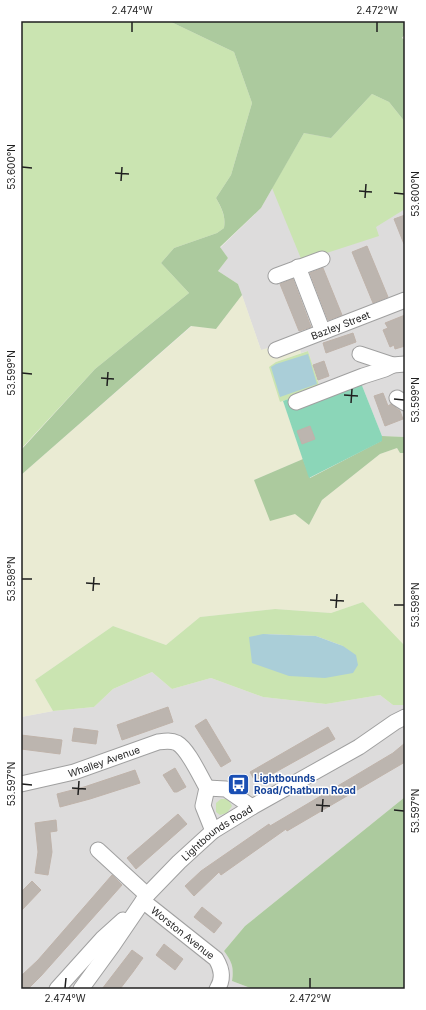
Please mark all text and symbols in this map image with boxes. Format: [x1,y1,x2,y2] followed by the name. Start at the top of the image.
[111,4,153,16] text: 2.474°W
[356,4,398,16] text: 2.472°W
[5,144,17,190] text: 53.600°N
[409,171,421,217] text: 53.600°N
[309,308,372,342] street label: Bazley Street
[5,350,17,396] text: 53.599°N
[409,377,421,423] text: 53.599°N
[5,556,17,602] text: 53.598°N
[409,582,421,628] text: 53.598°N
[67,743,142,779] street label: Whalley Avenue
[5,762,17,806] text: 53.597°N
[225,771,251,797] bus stop icon: Lightbounds Road/Chatburn Road
[254,772,356,796] place label: Lightbounds Road/Chatburn Road
[409,789,421,833] text: 53.597°N
[179,802,254,863] street label: Lightbounds Road
[149,904,217,962] street label: Worston Avenue
[44,992,86,1004] text: 2.474°W
[289,992,331,1004] text: 2.472°W

